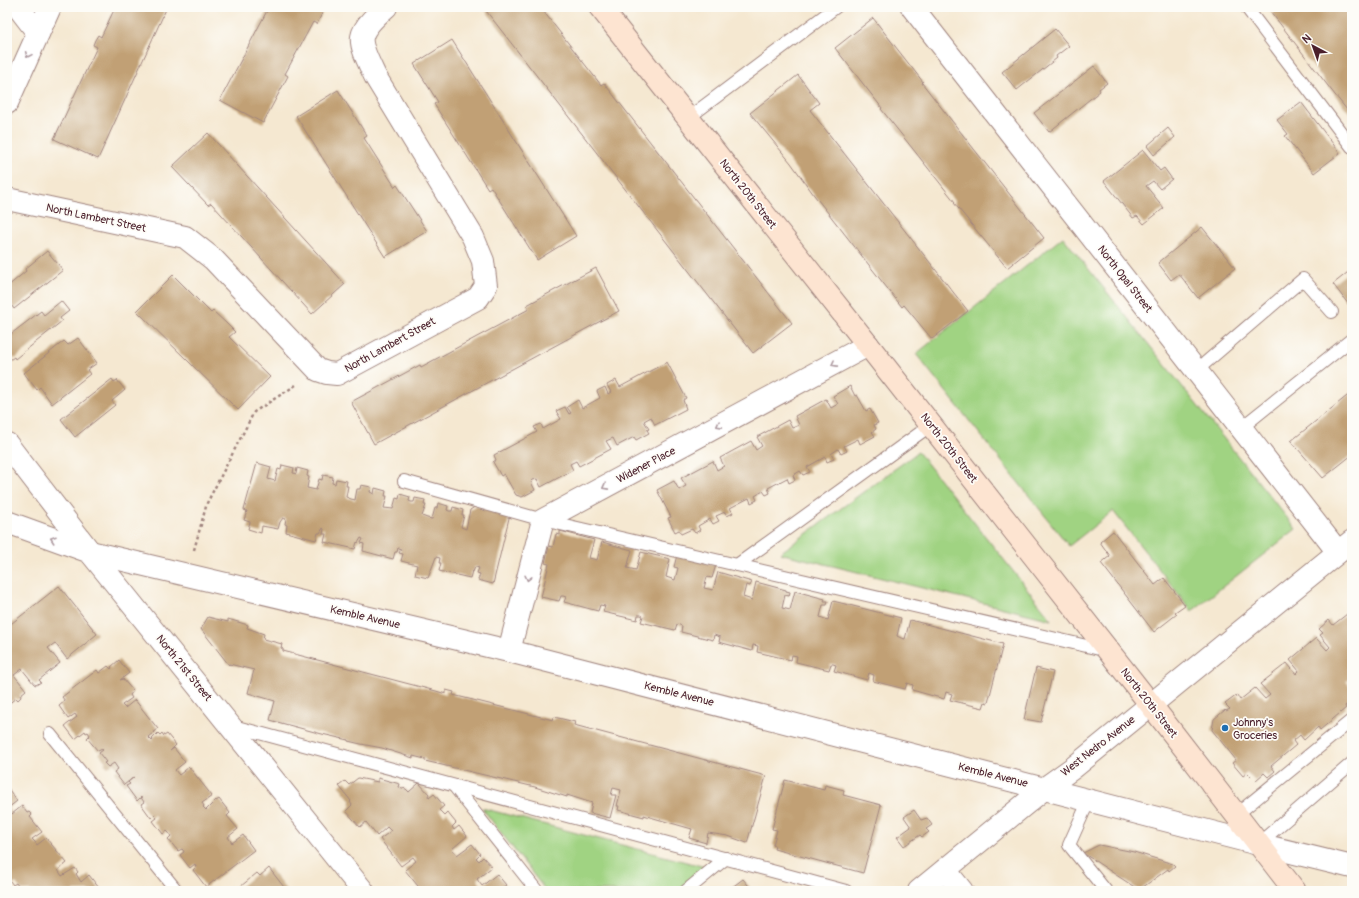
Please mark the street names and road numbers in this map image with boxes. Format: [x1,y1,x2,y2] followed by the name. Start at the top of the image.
[717,157,780,232] street label: North 20th Street
[45,201,148,235] street label: North Lambert Street
[1095,243,1156,316] street label: North Opal Street
[342,314,438,375] street label: North Lambert Street
[918,411,981,486] street label: North 20th Street
[614,444,678,486] street label: Widener Place
[329,603,402,631] street label: Kemble Avenue
[153,632,215,704] street label: North 21st Street
[1118,666,1181,741] street label: North 20th Street
[643,679,716,709] street label: Kemble Avenue
[1058,713,1138,779] street label: West Nedro Avenue
[957,760,1030,790] street label: Kemble Avenue

